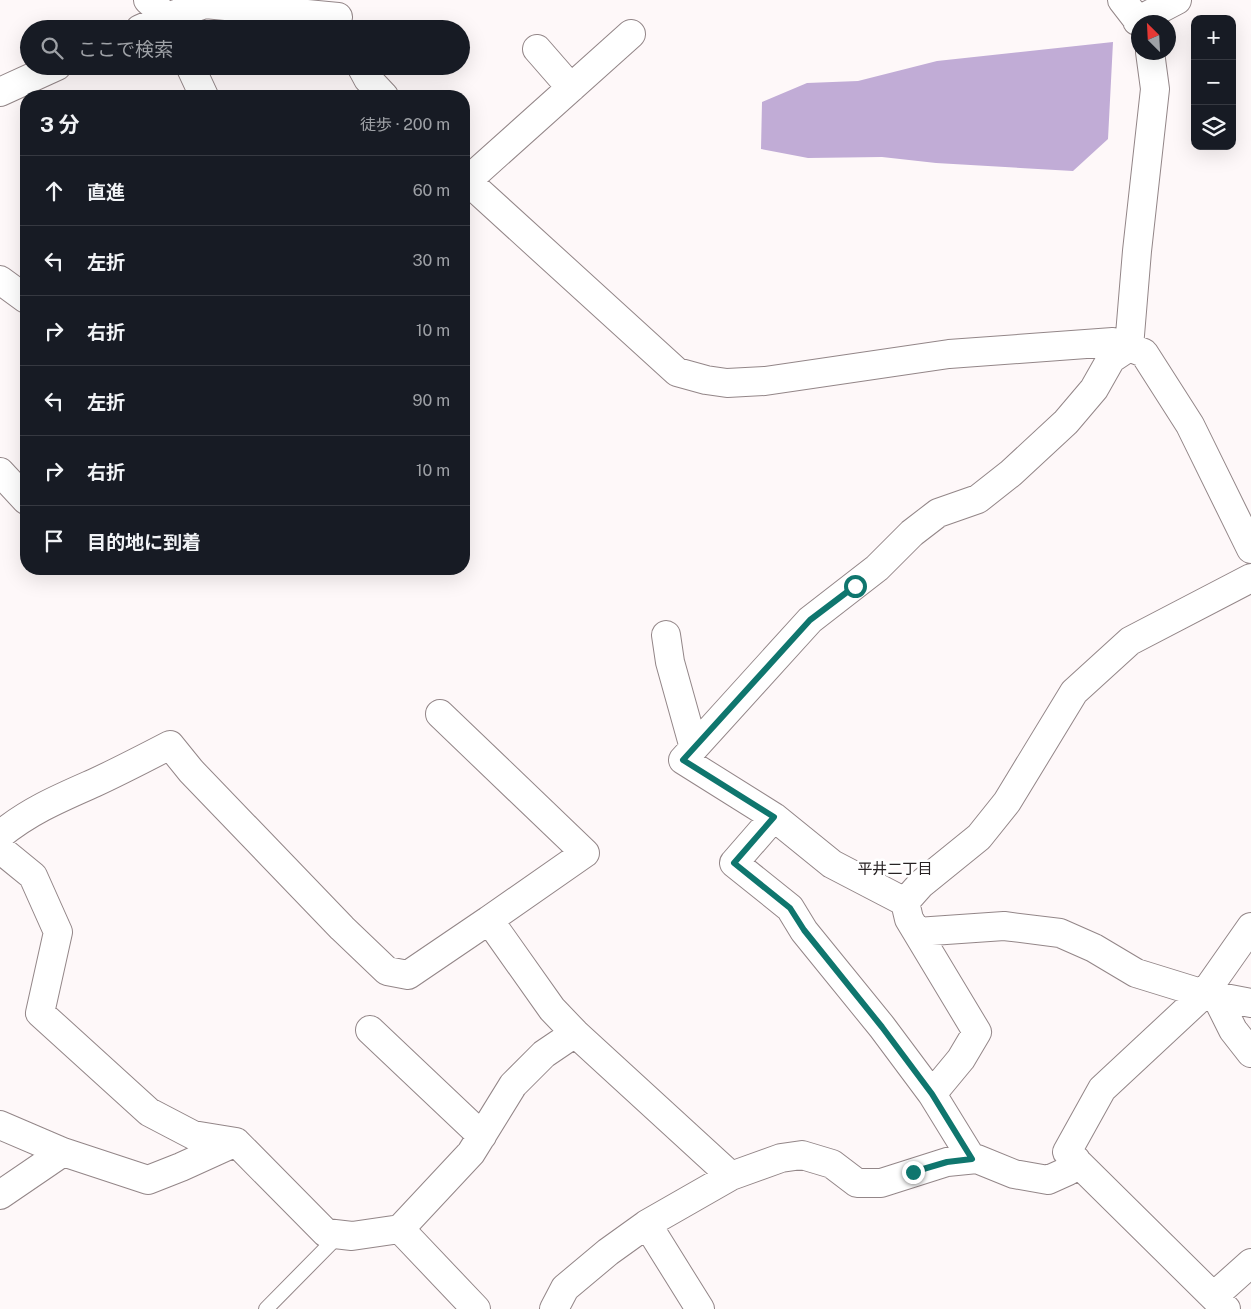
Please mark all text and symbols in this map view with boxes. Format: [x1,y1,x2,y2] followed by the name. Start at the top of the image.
[1131,15,1176,60] north arrow
[1191,15,1236,150] map controls
[1191,15,1236,60] button: +
[20,20,470,75] search box
[38,34,66,62] icon: search
[78,38,173,60] text: ここで検索
[1191,60,1236,105] button: −
[1191,105,1236,150] button: layers
[40,112,80,137] text: 3 分
[360,115,450,134] text: 徒歩 · 200 m
[40,177,68,205] icon: ahead
[87,181,125,203] text: 直進
[413,181,450,200] text: 60 m
[40,247,68,275] icon: left
[87,251,125,273] text: 左折
[413,251,450,270] text: 30 m
[40,317,68,345] icon: right
[87,321,125,343] text: 右折
[416,321,450,340] text: 10 m
[40,387,68,415] icon: left
[87,391,125,413] text: 左折
[413,391,450,410] text: 90 m
[40,457,68,485] icon: right
[87,461,125,483] text: 右折
[416,461,450,480] text: 10 m
[40,527,68,555] icon: arrive
[87,531,201,553] text: 目的地に到着
[844,575,867,598] route start
[857,860,933,877] district label: 平井二丁目
[902,1161,925,1184] route end

